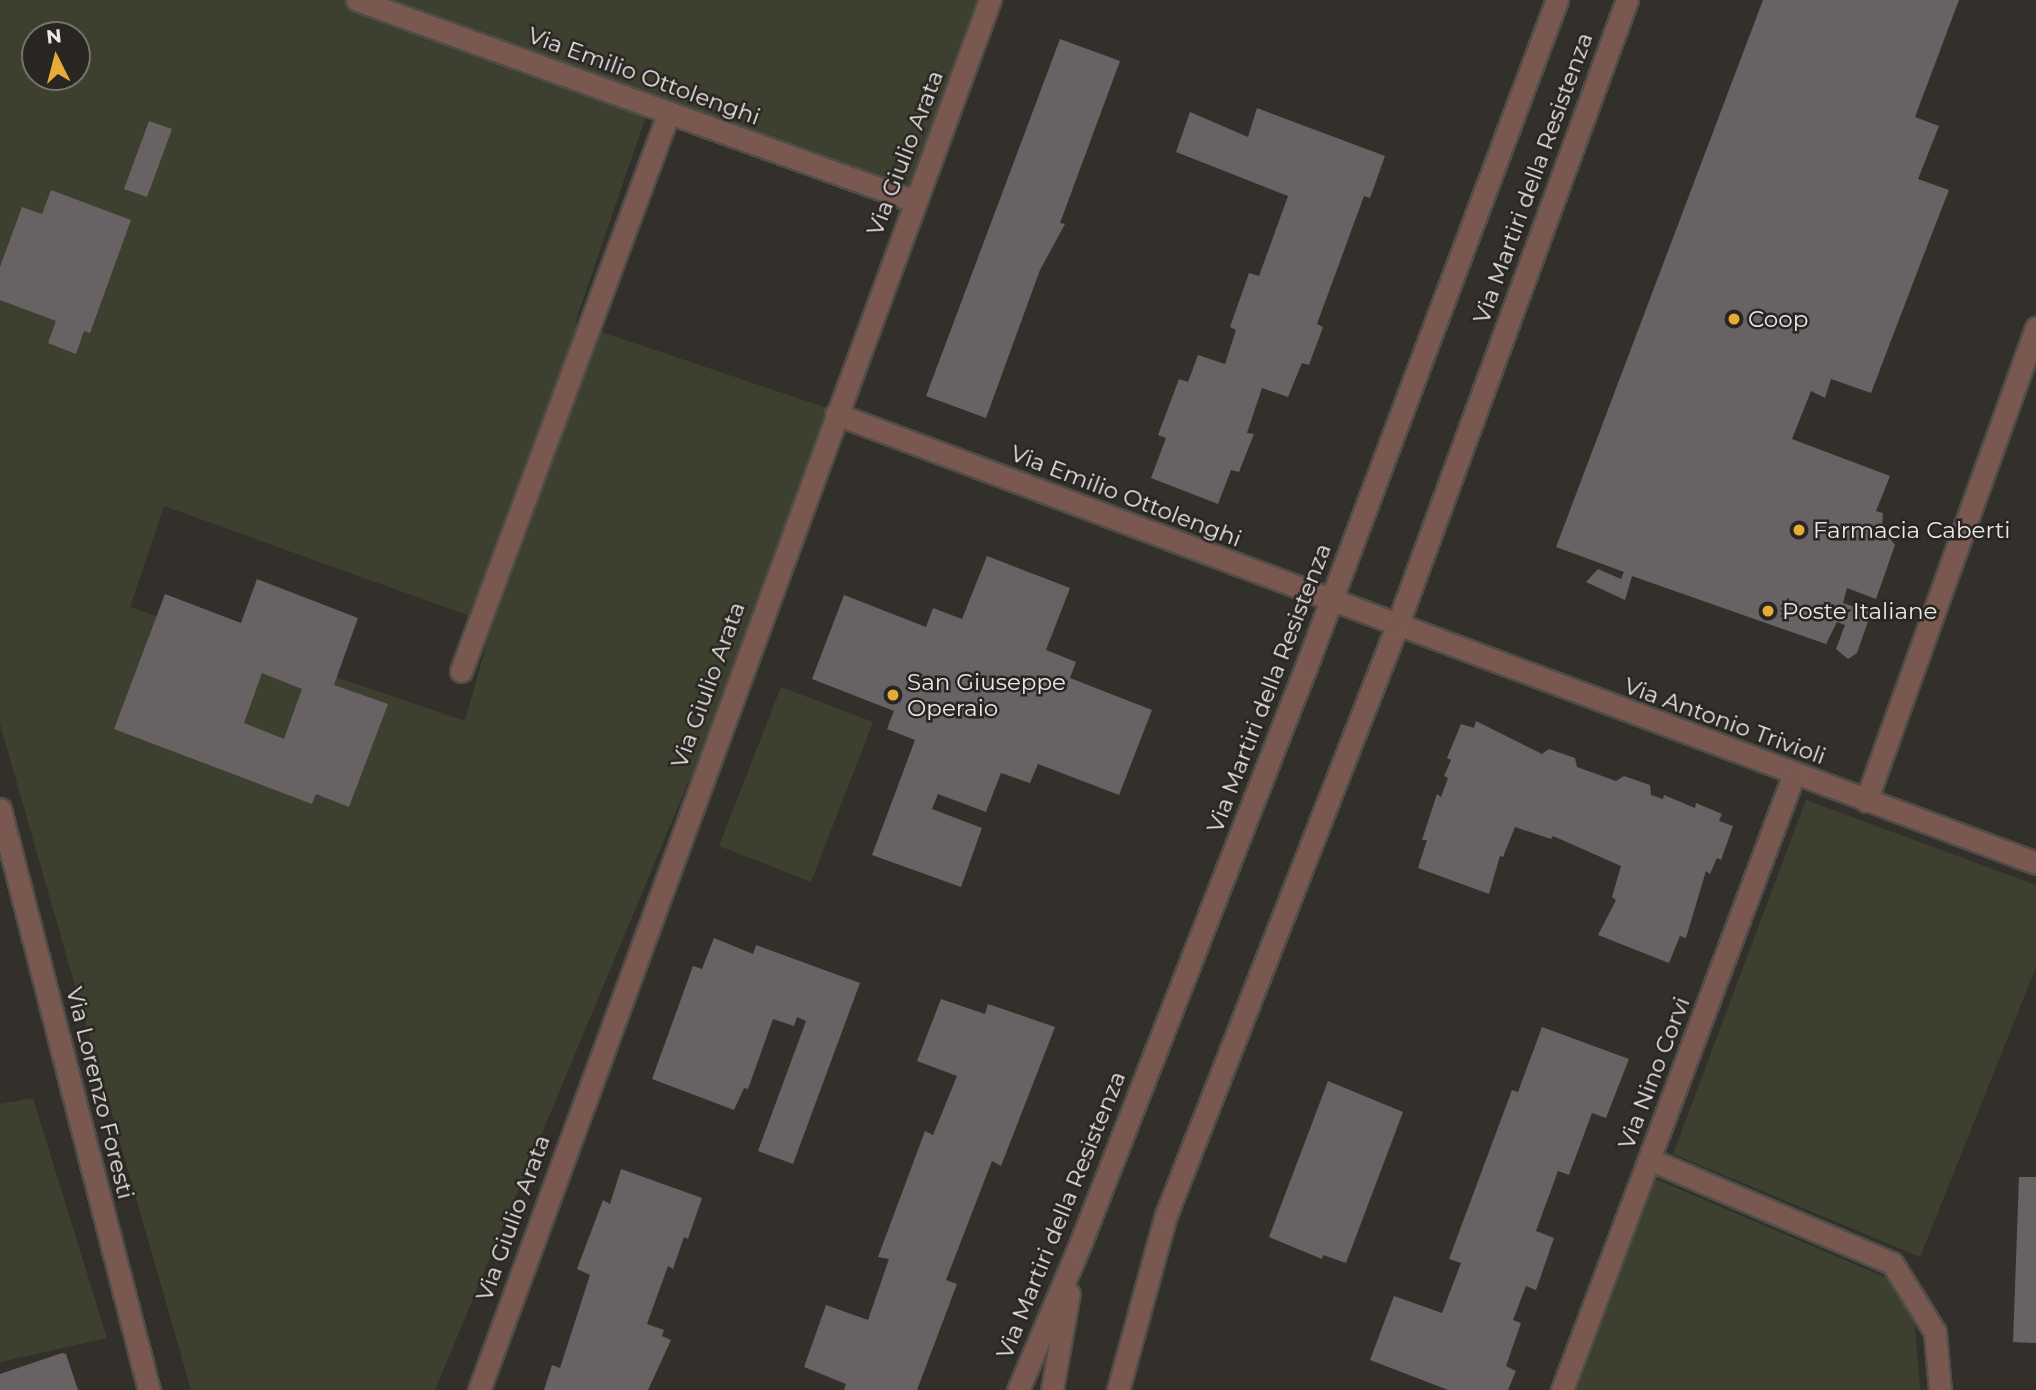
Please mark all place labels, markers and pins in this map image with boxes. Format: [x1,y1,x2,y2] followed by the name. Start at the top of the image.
[1748,305,1808,333] place label: Coop
[1726,311,1742,327] marker: Coop
[1813,516,2010,544] place label: Farmacia Caberti
[1791,522,1807,538] marker: Farmacia Caberti
[1782,597,1937,625] place label: Poste Italiane
[1760,603,1776,619] marker: Poste Italiane
[907,668,1066,722] place label: San Giuseppe Operaio
[885,687,901,703] marker: San Giuseppe Operaio

